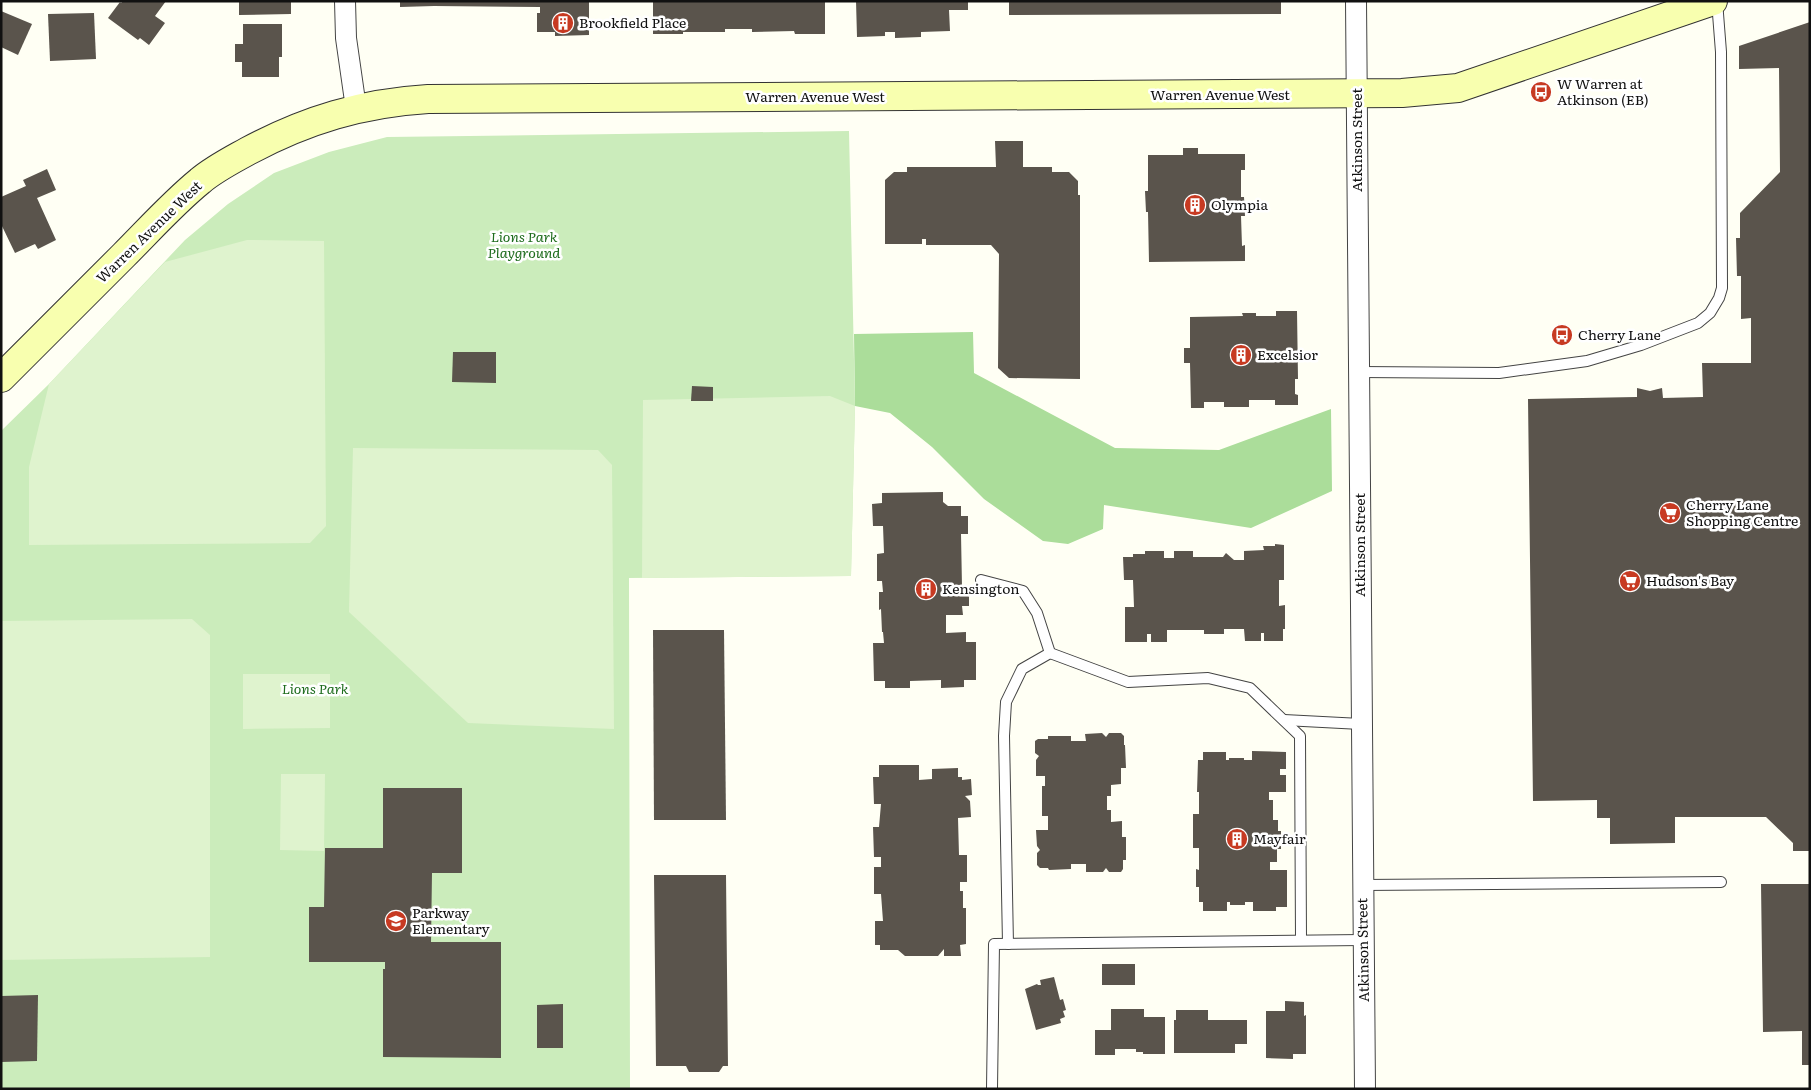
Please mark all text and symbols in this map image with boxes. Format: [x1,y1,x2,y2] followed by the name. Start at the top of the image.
[551,11,575,35] building icon: Brookfield Place
[579,12,686,32] place label: Brookfield Place
[1557,73,1649,109] place label: W Warren at Atkinson (EB)
[1529,80,1553,104] bus stop icon: W Warren at Atkinson (EB)
[1150,84,1290,104] street label: Warren Avenue West
[745,86,885,106] street label: Warren Avenue West
[1346,88,1366,192] street label: Atkinson Street
[91,175,206,287] street label: Warren Avenue West
[1183,193,1207,217] building icon: Olympia
[1211,194,1269,214] place label: Olympia
[488,226,560,262] park label: Lions Park Playground
[1550,323,1574,347] bus stop icon: Cherry Lane
[1578,324,1661,344] place label: Cherry Lane
[1229,343,1253,367] building icon: Excelsior
[1257,344,1318,364] place label: Excelsior
[1349,493,1369,597] street label: Atkinson Street
[1686,494,1798,530] place label: Cherry Lane Shopping Centre
[1658,501,1682,525] supermarket icon: Cherry Lane Shopping Centre
[1618,569,1642,593] supermarket icon: Hudson's Bay
[1646,570,1735,590] place label: Hudson's Bay
[914,577,938,601] building icon: Kensington
[942,578,1020,598] place label: Kensington
[282,678,349,698] park label: Lions Park
[1225,827,1249,851] building icon: Mayfair
[1253,828,1306,848] place label: Mayfair
[1351,897,1373,1002] street label: Atkinson Street
[412,902,491,938] place label: Parkway Elementary
[384,909,408,933] school or university icon: Parkway Elementary

